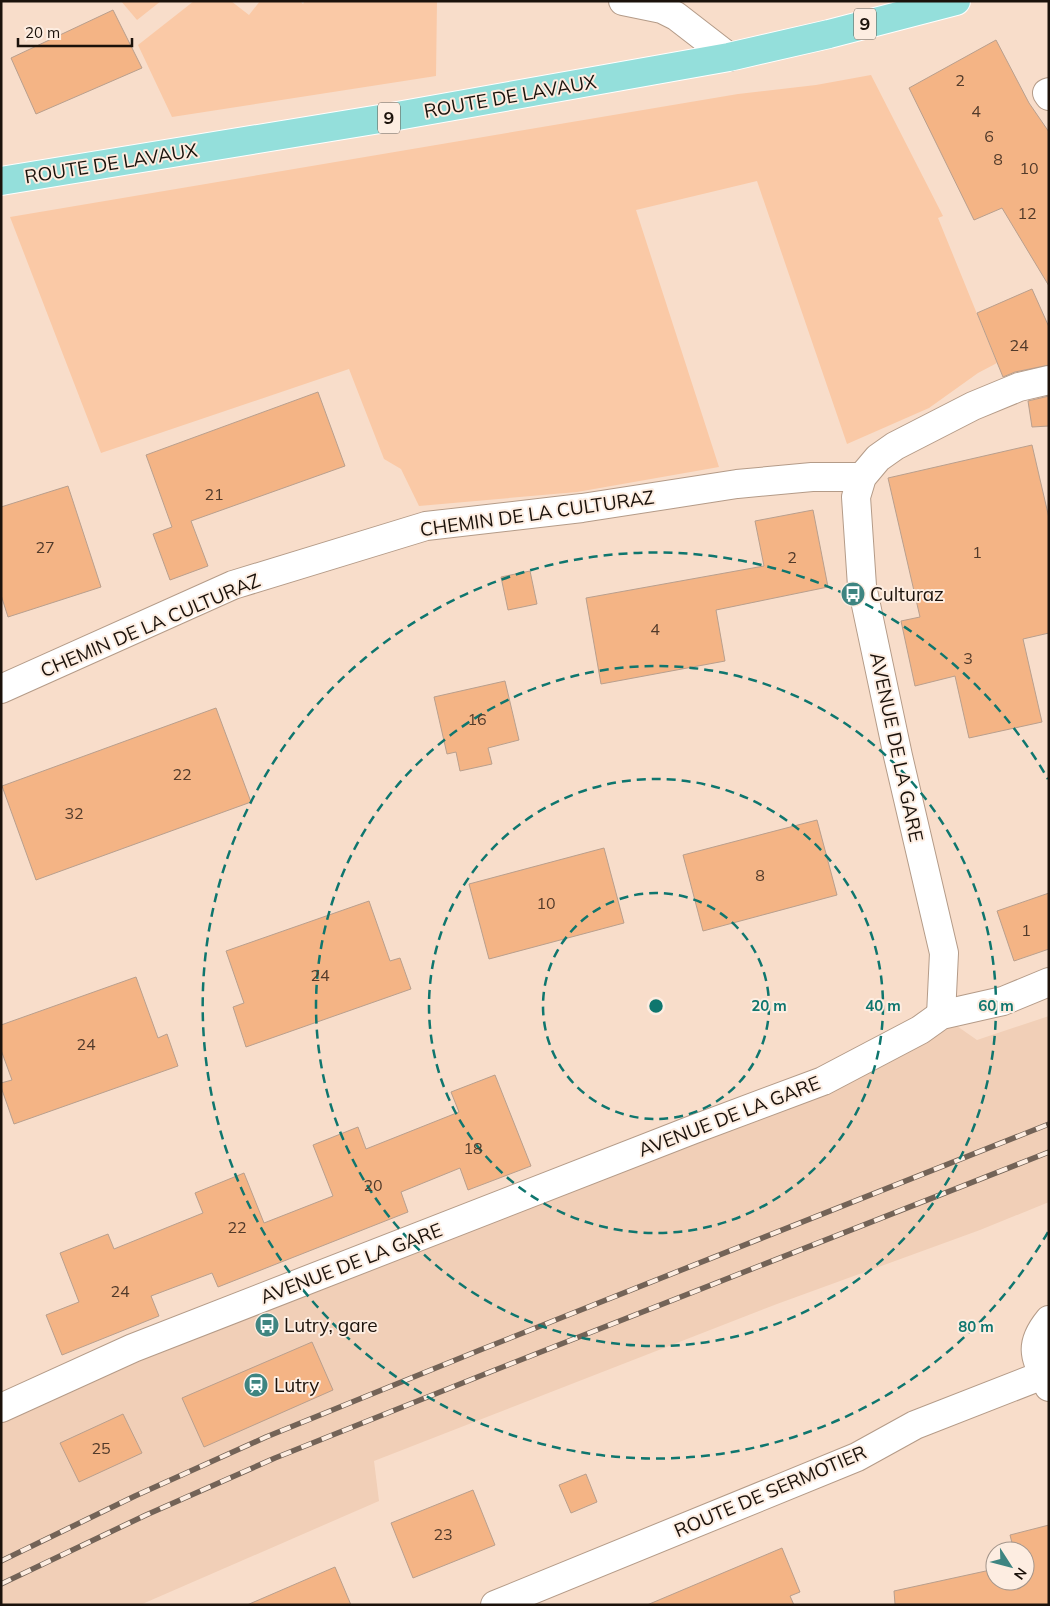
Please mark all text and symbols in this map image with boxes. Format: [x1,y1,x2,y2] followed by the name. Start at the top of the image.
[854,8,876,40] road number: 9
[18,15,131,47] scale bar
[25,23,60,42] text: 20 m
[422,69,599,123] street label: ROUTE DE LAVAUX
[955,70,965,90] house number: 2
[971,101,981,121] house number: 4
[378,102,400,134] road number: 9
[984,126,994,146] house number: 6
[23,137,200,189] street label: ROUTE DE LAVAUX
[993,149,1003,169] house number: 8
[1019,158,1039,178] house number: 10
[1017,203,1037,223] house number: 12
[1009,335,1029,355] house number: 24
[204,484,224,504] house number: 21
[418,485,656,541] street label: CHEMIN DE LA CULTURAZ
[35,537,55,557] house number: 27
[972,542,982,562] house number: 1
[787,547,797,567] house number: 2
[36,568,264,682] street label: CHEMIN DE LA CULTURAZ
[840,581,866,607] bus stop icon: Culturaz
[870,582,944,606] place label: Culturaz
[650,619,660,639] house number: 4
[963,648,973,668] house number: 3
[865,650,929,844] street label: AVENUE DE LA GARE
[467,709,487,729] house number: 16
[172,764,192,784] house number: 22
[64,803,84,823] house number: 32
[755,865,765,885] house number: 8
[536,893,556,913] house number: 10
[1021,920,1031,940] house number: 1
[310,965,330,985] house number: 24
[751,996,787,1015] text: 20 m
[865,996,901,1015] text: 40 m
[978,996,1014,1015] text: 60 m
[647,997,665,1015] centre of rings
[76,1034,96,1054] house number: 24
[635,1070,823,1162] street label: AVENUE DE LA GARE
[463,1138,483,1158] house number: 18
[363,1175,383,1195] house number: 20
[227,1217,247,1237] house number: 22
[257,1217,445,1309] street label: AVENUE DE LA GARE
[110,1281,130,1301] house number: 24
[254,1312,280,1338] bus stop icon: Lutry, gare
[284,1313,378,1337] place label: Lutry, gare
[958,1317,994,1336] text: 80 m
[243,1372,269,1398] station icon: Lutry
[274,1373,319,1397] place label: Lutry
[91,1438,111,1458] house number: 25
[670,1440,870,1542] street label: ROUTE DE SERMOTIER
[433,1524,453,1544] house number: 23
[985,1541,1035,1591] north arrow
[1010,1564,1031,1583] text: N

